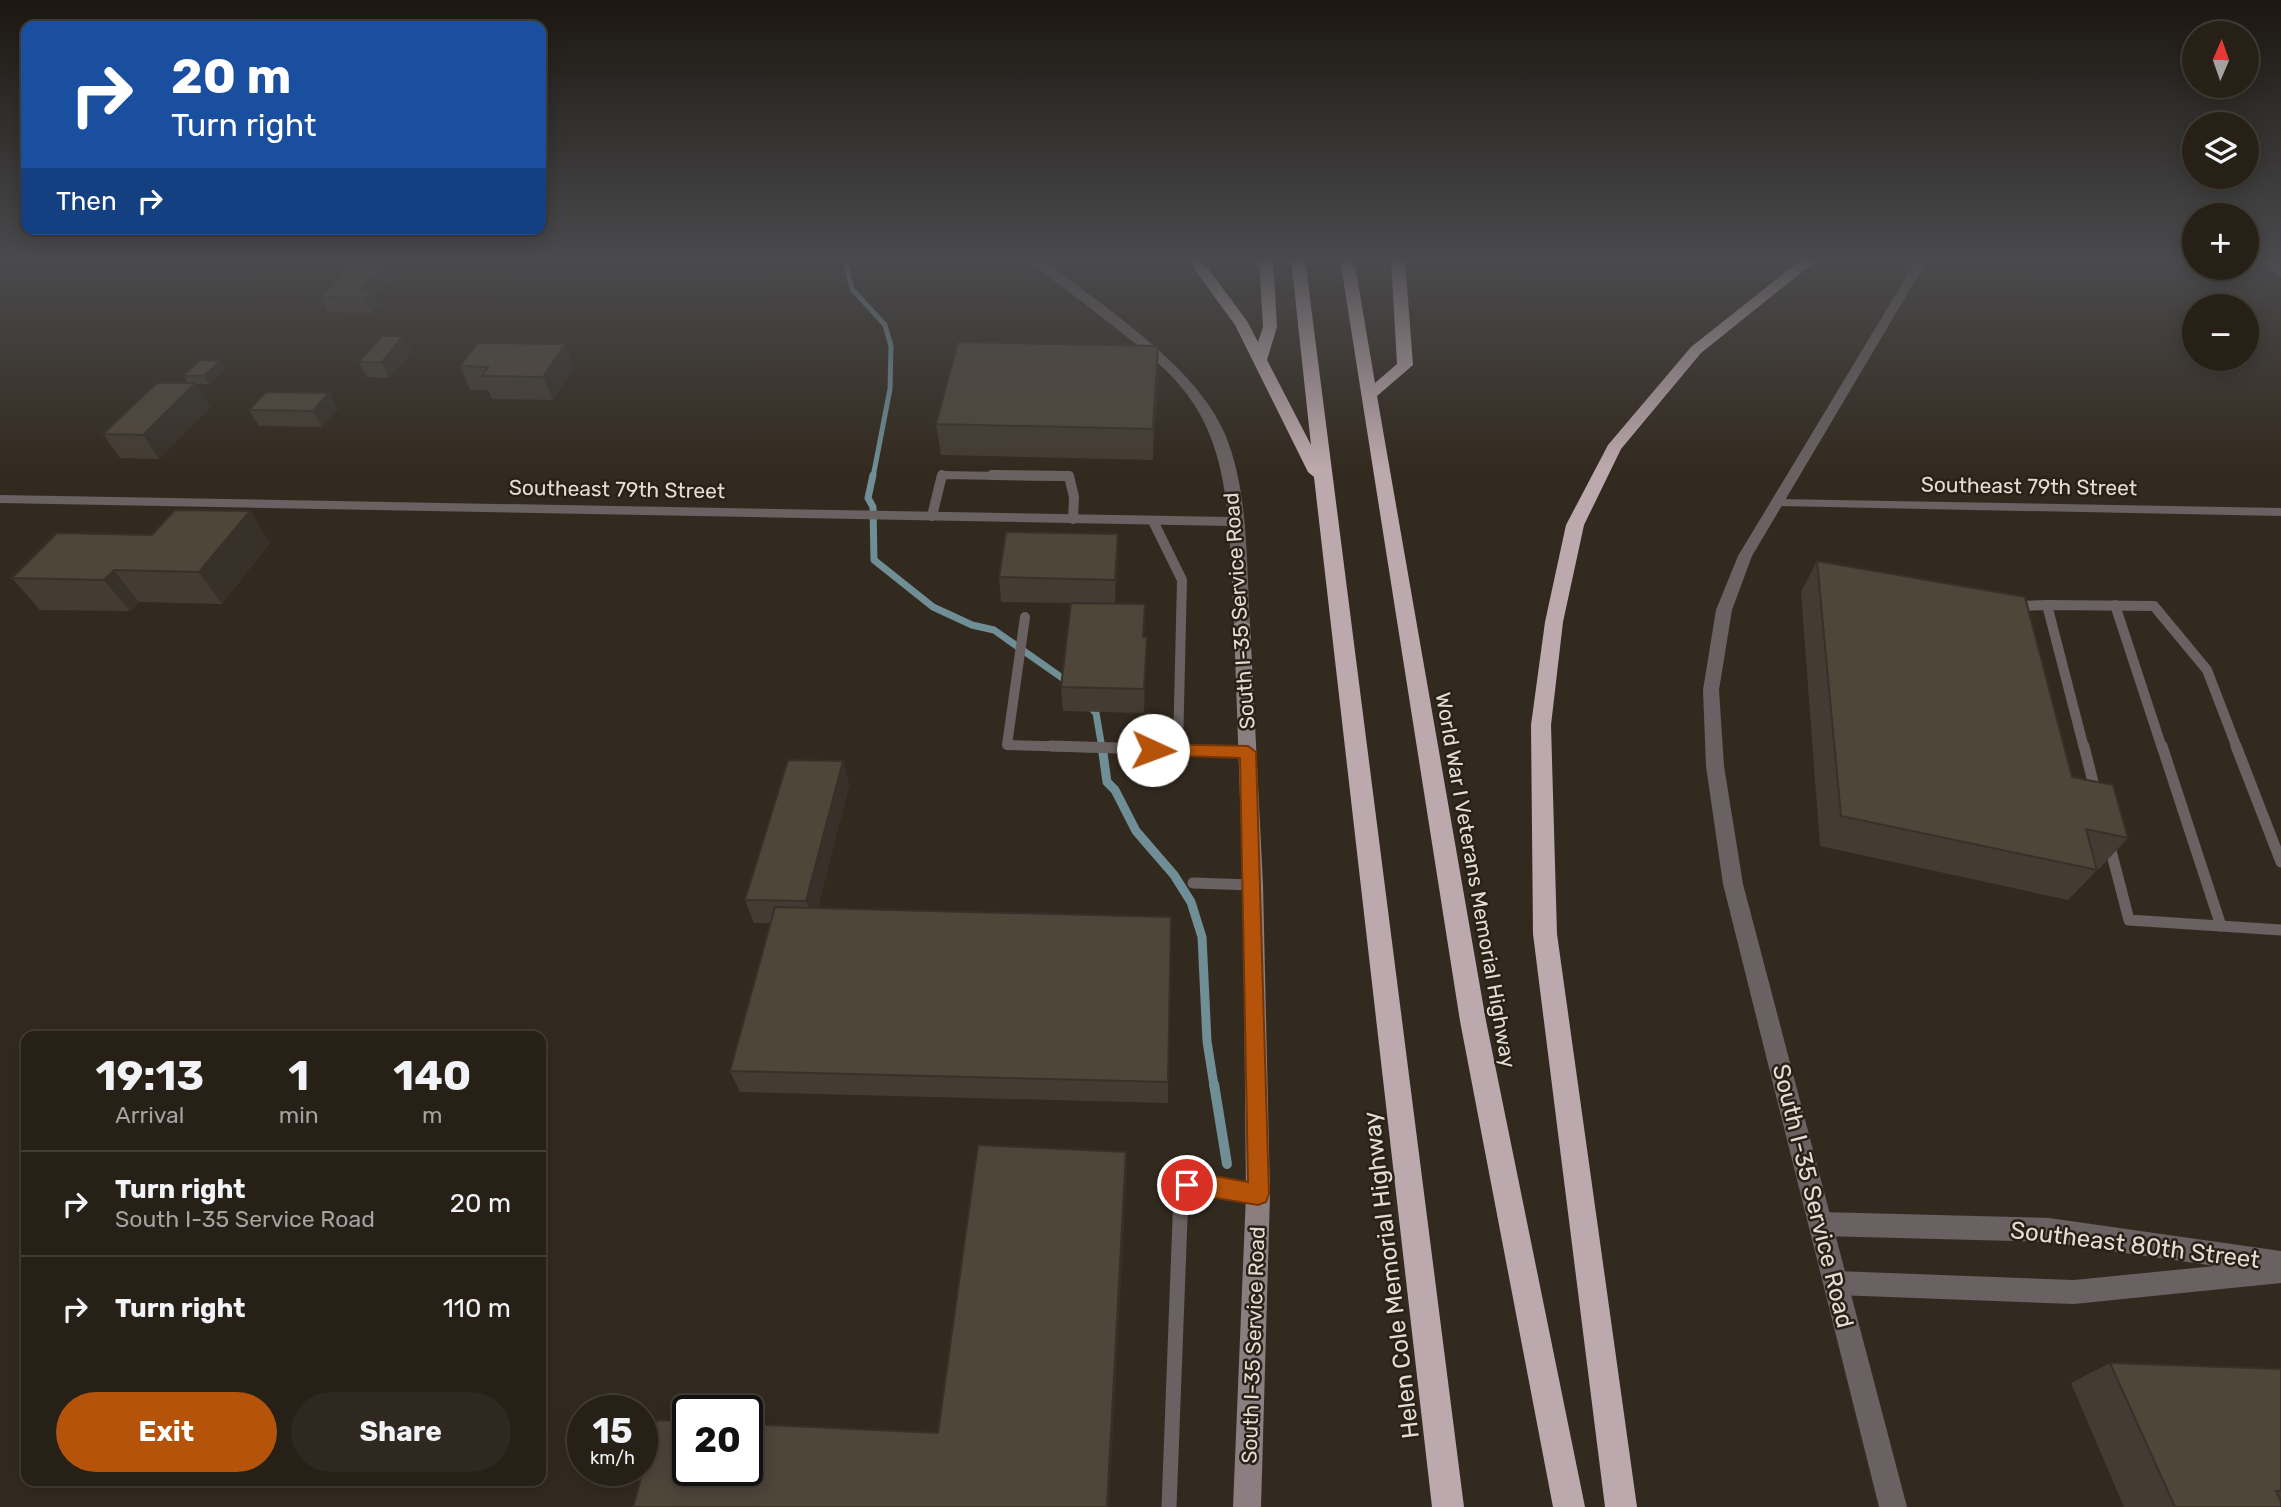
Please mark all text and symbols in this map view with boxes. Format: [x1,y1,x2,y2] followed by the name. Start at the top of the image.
[2182,21,2259,98] north arrow
[2182,21,2259,371] map controls
[171,47,292,105] text: 20 m
[56,49,147,140] icon: right
[171,106,316,144] text: Turn right
[2182,112,2259,189] button: layers
[131,182,169,220] icon: right
[56,186,117,217] text: Then
[2182,203,2259,280] button: +
[2182,294,2259,371] button: −
[1921,472,2137,500] street label: Southeast 79th Street
[509,475,725,503] street label: Southeast 79th Street
[1218,492,1260,730] street label: South I-35 Service Road
[1431,690,1521,1070] street label: World War I Veterans Memorial Highway
[1116,713,1190,787] position arrow
[96,1051,204,1101] text: 19:13
[288,1051,309,1101] text: 1
[393,1051,471,1101] text: 140
[1767,1061,1859,1331] street label: South I-35 Service Road
[115,1101,184,1129] text: Arrival
[279,1101,319,1129] text: min
[422,1101,443,1129] text: m
[1357,1110,1425,1440] street label: Helen Cole Memorial Highway
[1157,1155,1217,1215] pin
[1168,1166,1206,1204] icon: arrive
[115,1174,245,1205] text: Turn right
[56,1185,94,1223] icon: right
[450,1188,511,1219] text: 20 m
[115,1205,375,1233] text: South I-35 Service Road
[2009,1216,2261,1274] street label: Southeast 80th Street
[1236,1226,1270,1464] street label: South I-35 Service Road
[56,1290,94,1328] icon: right
[115,1293,245,1324] text: Turn right
[443,1293,511,1324] text: 110 m
[56,1392,277,1472] button: Exit
[291,1392,511,1472] button: Share
[672,1395,763,1486] speed limit sign: 20
[592,1410,633,1452] text: 15
[590,1447,635,1469] text: km/h

